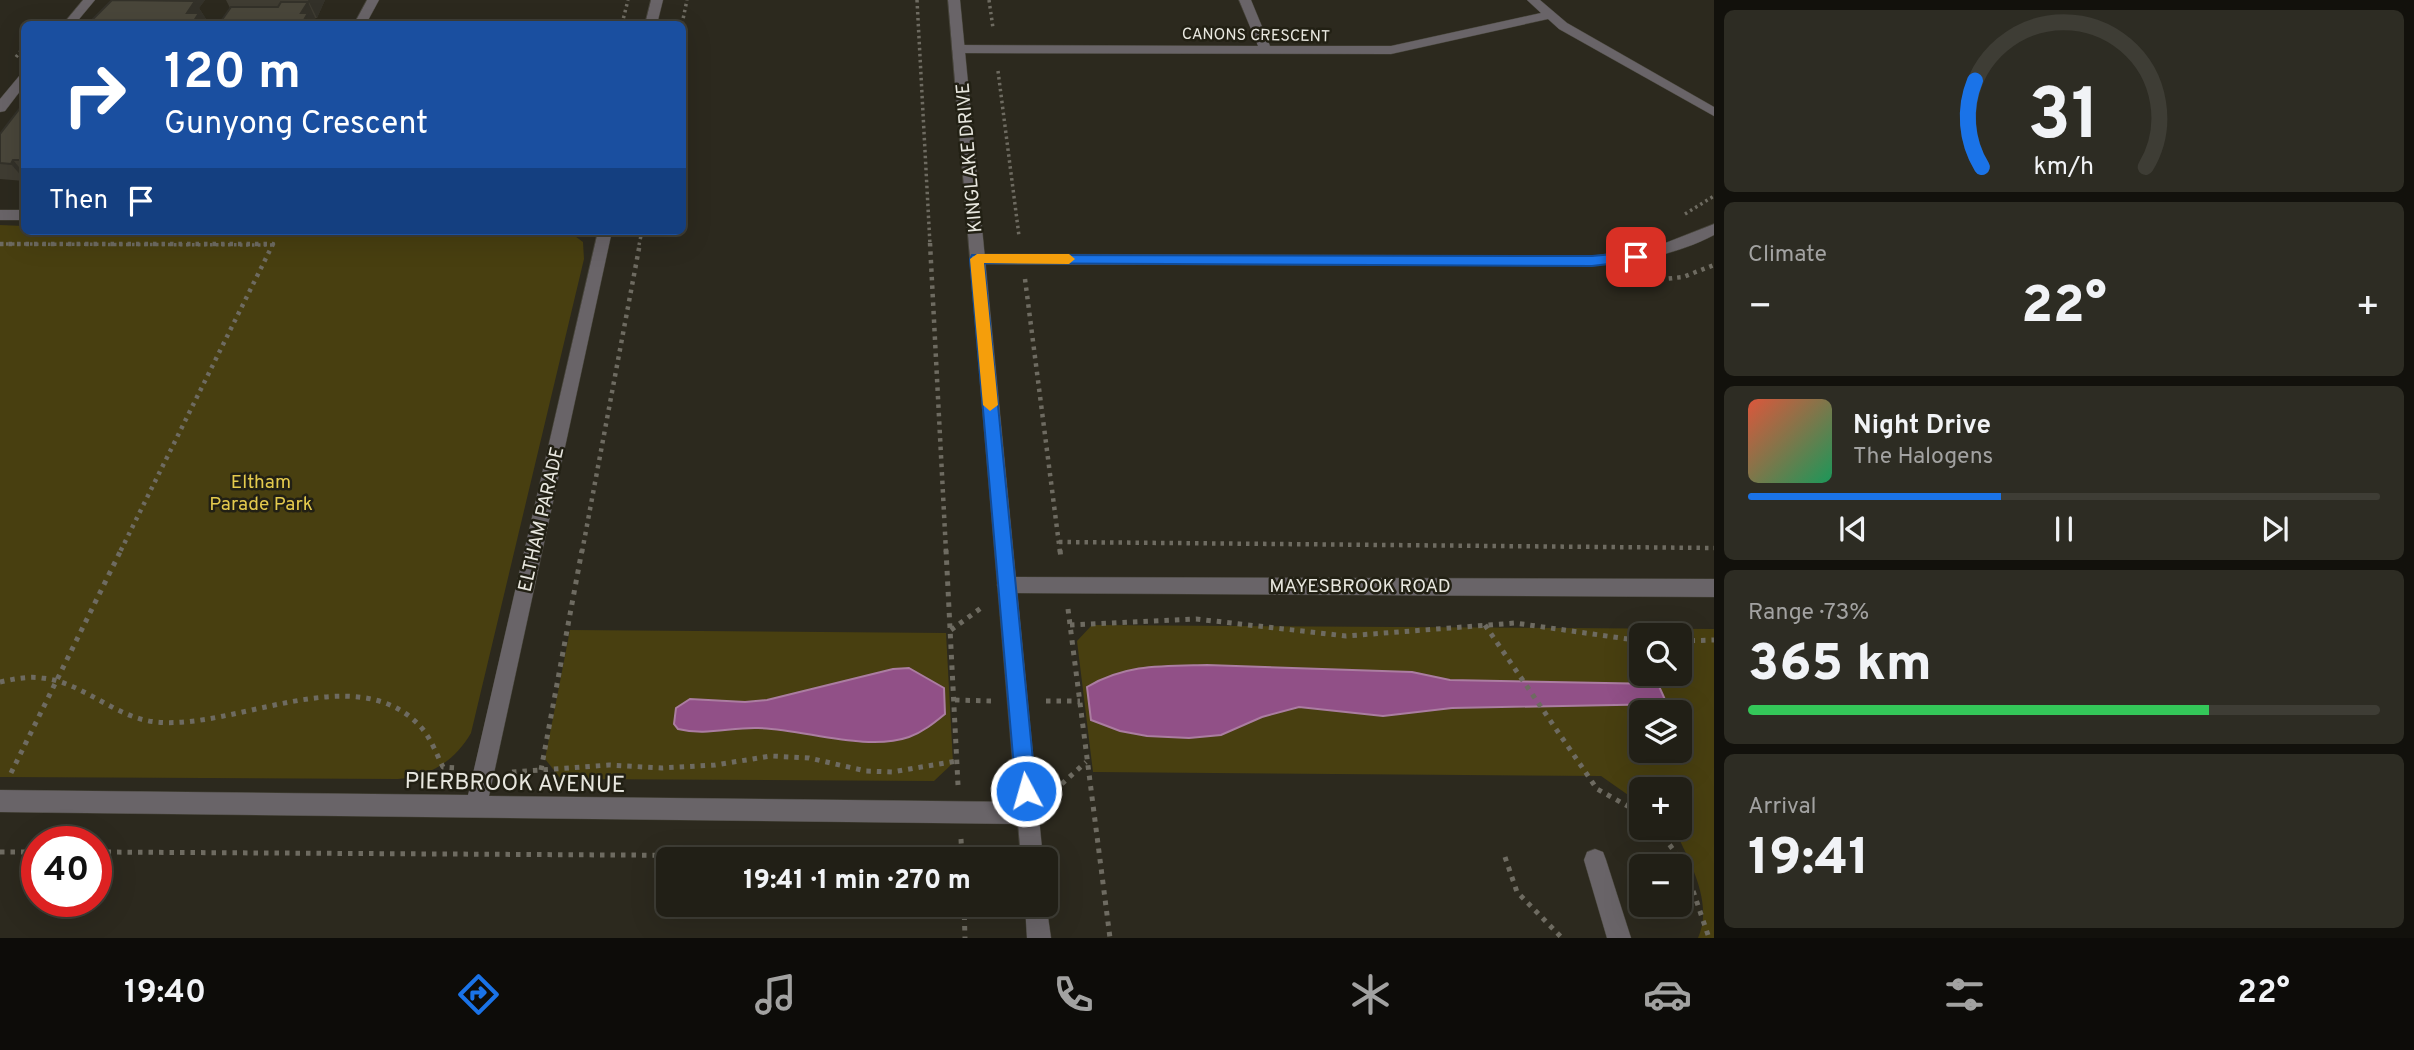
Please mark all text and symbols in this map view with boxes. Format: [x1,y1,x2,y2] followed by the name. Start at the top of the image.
[1182,25,1330,47] street label: CANONS CRESCENT
[164,44,301,106] text: 120 m
[49,49,140,140] icon: right
[2028,73,2100,165] text: 31
[951,82,989,234] street label: KINGLAKE DRIVE
[164,105,428,145] text: Gunyong Crescent
[2034,152,2094,184] text: km/h
[122,182,160,220] icon: arrive
[49,185,108,218] text: Then
[1606,227,1666,287] pin
[1617,238,1655,276] icon: arrive
[1748,241,1827,270] text: Climate
[2021,275,2107,341] text: 22°
[1748,284,1773,333] text: −
[2355,284,2380,333] text: +
[1853,410,1991,443] text: Night Drive
[1853,443,1993,472] text: The Halogens
[514,445,570,594] street label: ELTHAM PARADE
[209,471,313,517] park label: Eltham Parade Park
[1834,510,1872,548] icon: previous
[2045,510,2083,548] icon: pause
[2256,510,2294,548] icon: next
[1269,575,1451,599] street label: MAYESBROOK ROAD
[1748,599,1869,628] text: Range · 73%
[1629,623,1692,917] map controls
[1629,623,1692,686] button: search
[1748,633,1932,699] text: 365 km
[1629,700,1692,763] button: layers
[989,754,1063,828] position arrow
[404,768,626,801] street label: PIERBROOK AVENUE
[1629,777,1692,840] button: +
[1748,793,1817,822] text: Arrival
[21,826,112,917] speed limit sign: 40
[1748,827,1870,893] text: 19:41
[1629,854,1692,917] button: −
[743,865,971,898] text: 19:41 · 1 min · 270 m
[454,970,503,1019] icon: directions
[751,970,800,1019] icon: music
[1049,970,1098,1019] icon: phone
[1346,970,1395,1019] icon: climate
[1643,970,1692,1019] icon: car
[1940,970,1989,1019] icon: filters
[124,974,206,1014] text: 19:40
[2237,974,2290,1014] text: 22°

